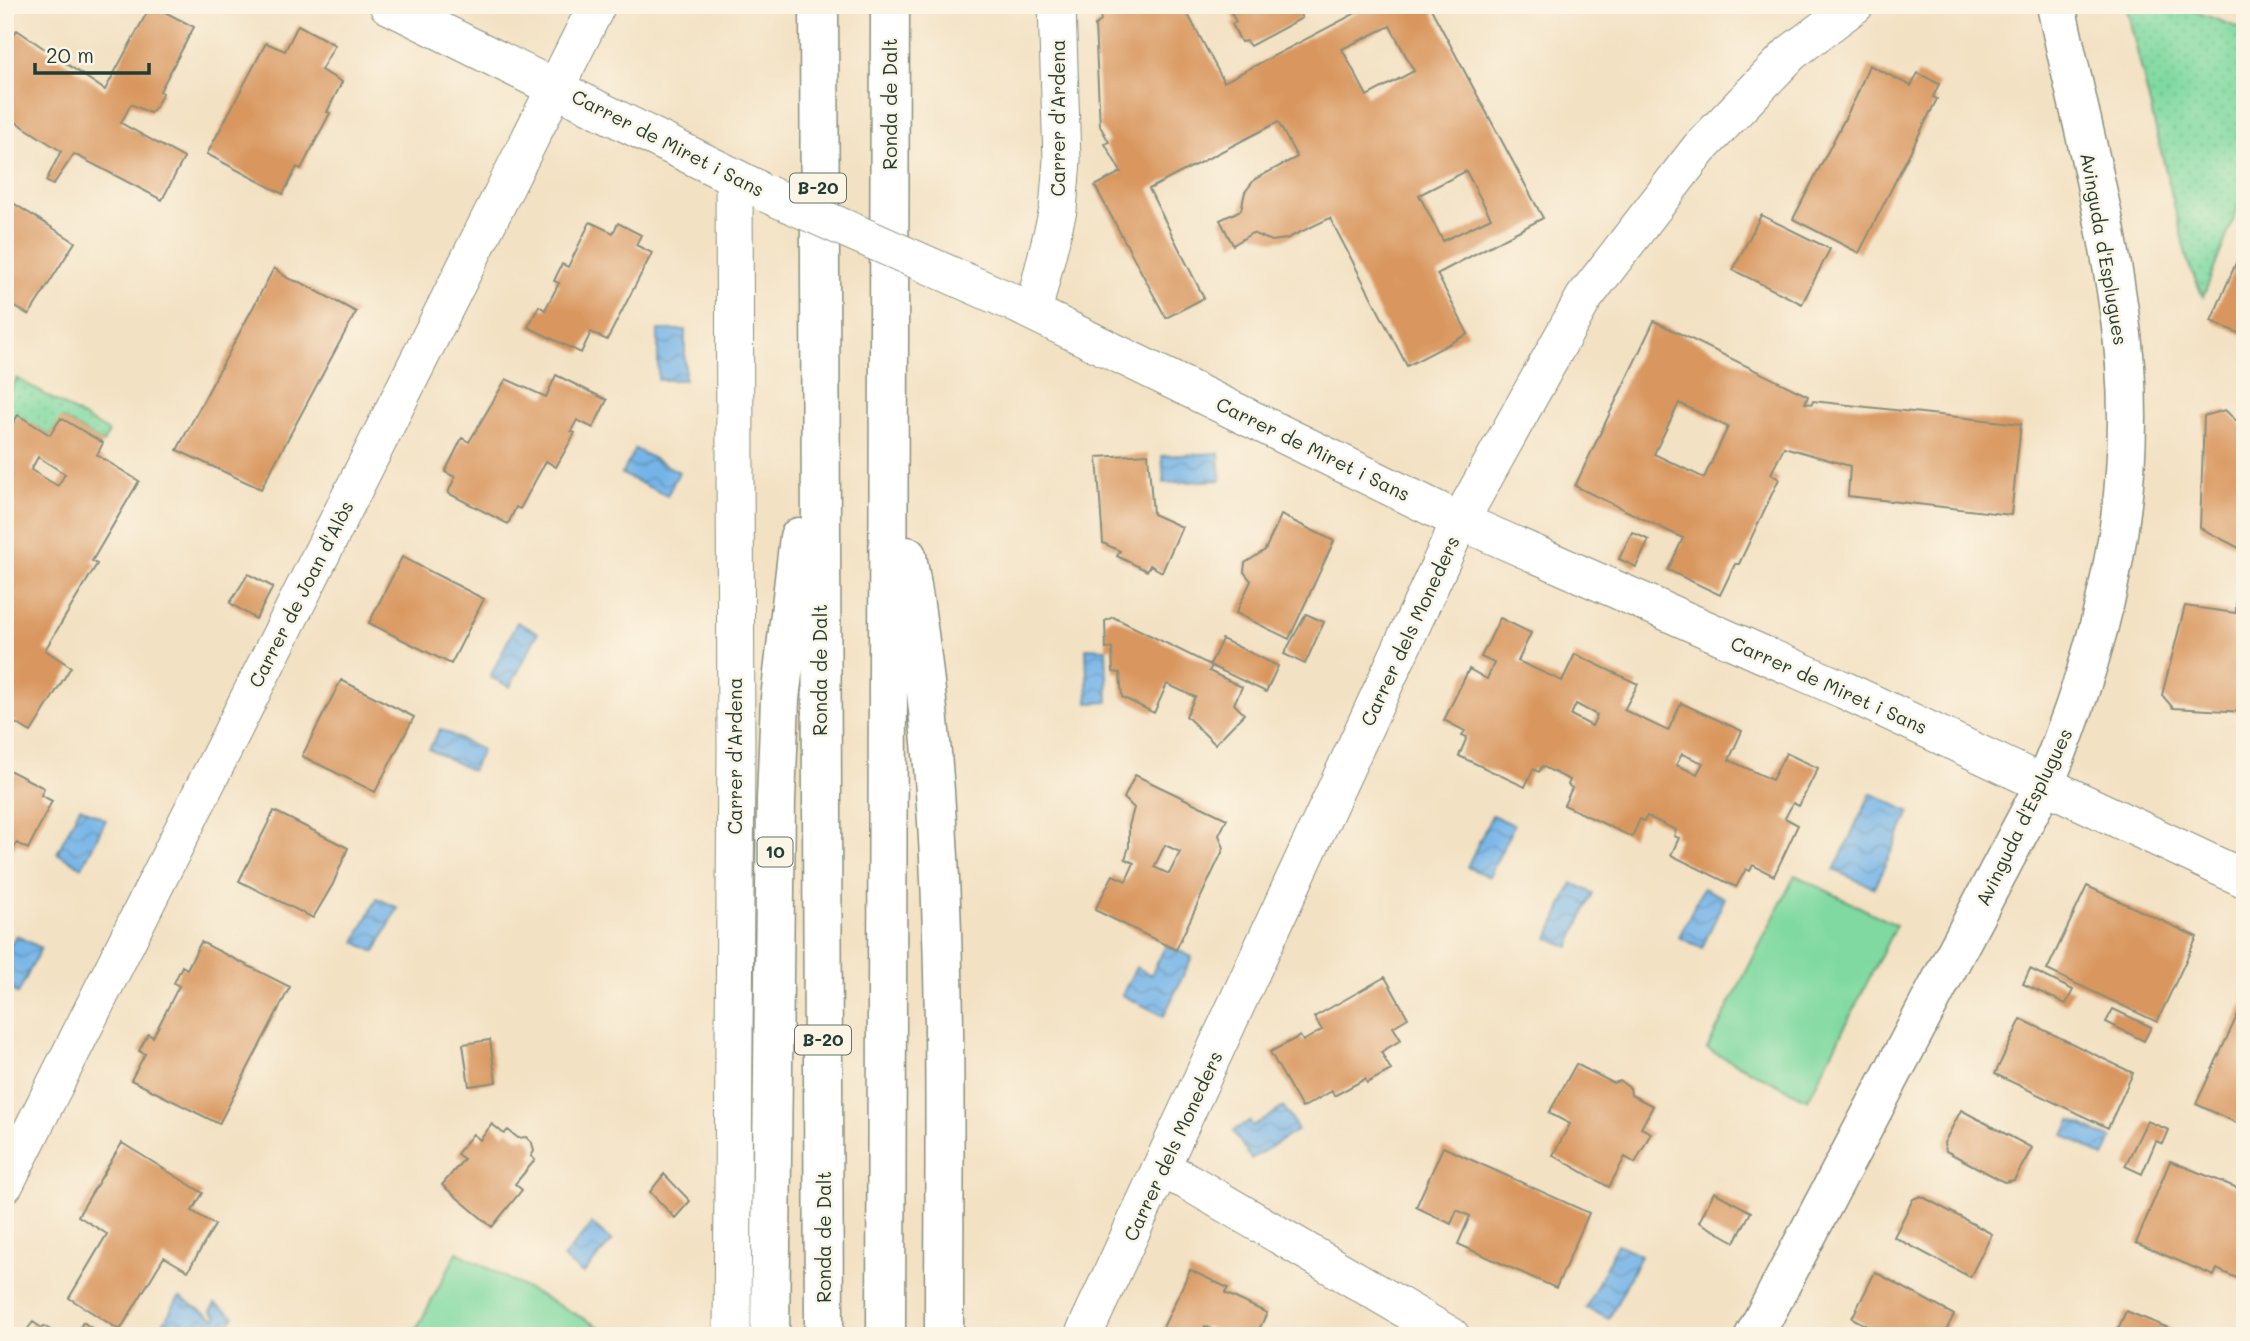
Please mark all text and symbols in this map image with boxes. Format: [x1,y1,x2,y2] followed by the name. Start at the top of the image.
[35,32,149,76] scale bar
[877,38,902,170] street label: Ronda de Dalt
[1045,40,1070,196] street label: Carrer d'Ardena
[46,41,94,68] text: 20 m
[568,83,769,202] street label: Carrer de Miret i Sans
[2075,151,2134,347] street label: Avinguda d'Esplugues
[790,174,846,202] road number: B-20
[1212,391,1414,506] street label: Carrer de Miret i Sans
[243,496,359,691] street label: Carrer de Joan d'Alòs
[1354,532,1465,730] street label: Carrer dels Moneders
[807,604,832,736] street label: Ronda de Dalt
[1727,630,1931,739] street label: Carrer de Miret i Sans
[722,678,747,834] street label: Carrer d'Ardena
[1970,724,2077,910] street label: Avinguda d'Esplugues
[758,838,792,866] road number: 10
[795,1026,851,1055] road number: B-20
[1117,1047,1228,1245] street label: Carrer dels Moneders
[811,1171,836,1303] street label: Ronda de Dalt

